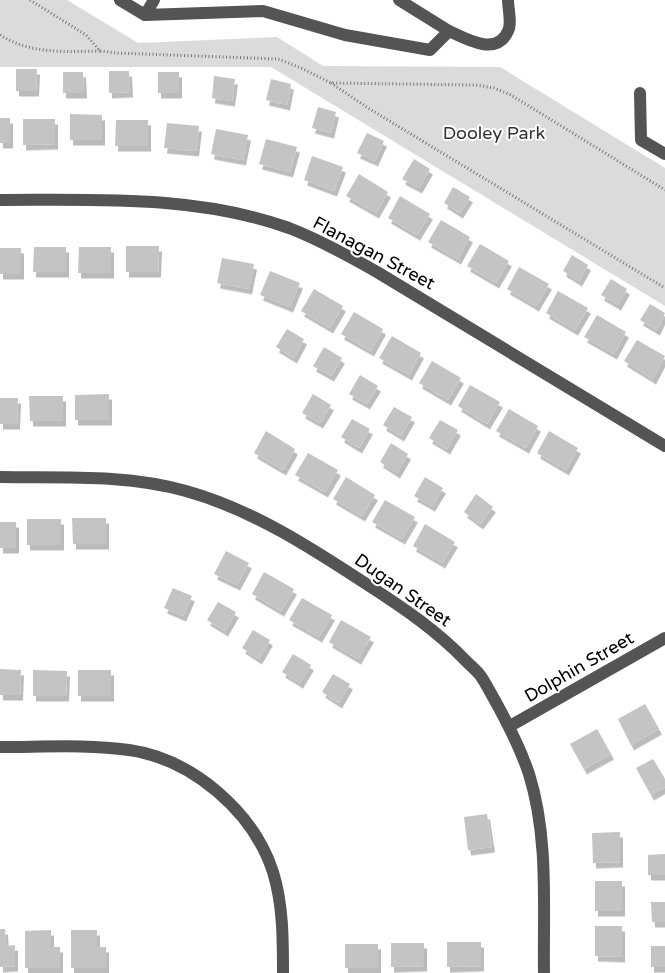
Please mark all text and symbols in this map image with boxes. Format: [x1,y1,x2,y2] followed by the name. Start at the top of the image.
[443,122,545,144] park label: Dooley Park
[309,212,439,294] street label: Flanagan Street
[350,549,456,631] street label: Dugan Street
[520,627,638,707] street label: Dolphin Street

